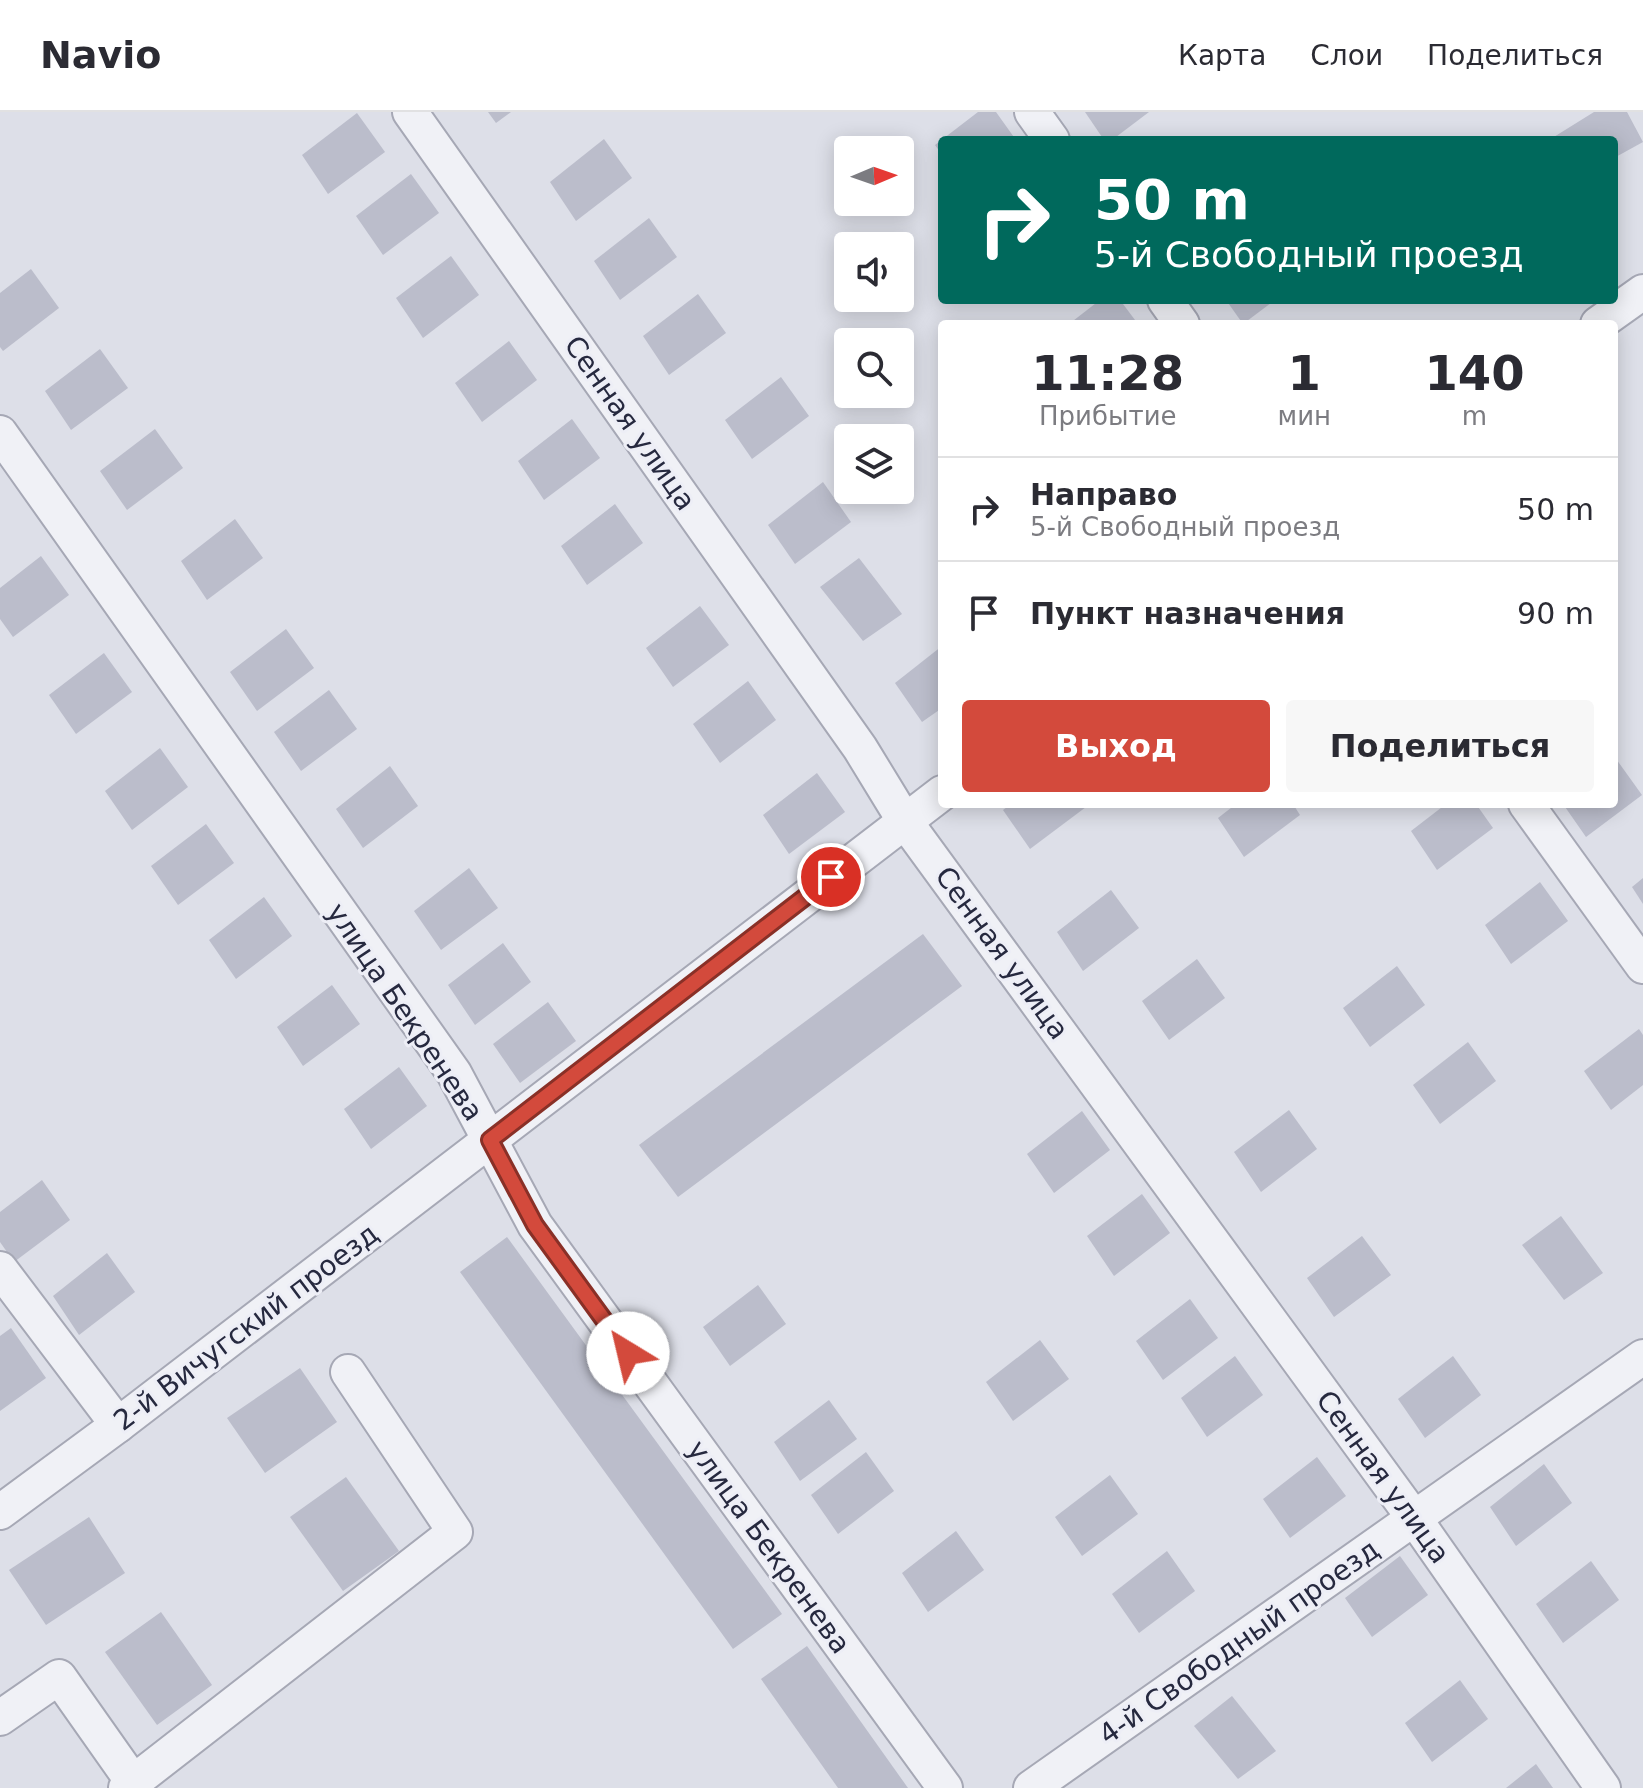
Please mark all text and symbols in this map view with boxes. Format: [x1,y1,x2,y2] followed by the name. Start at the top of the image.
[40,33,161,77] text: Navio
[1178,39,1266,72] text: Карта
[1310,39,1383,72] text: Слои
[1427,39,1603,72] text: Поделиться
[834,136,914,216] north arrow
[834,136,914,504] map controls
[1094,167,1250,232] text: 50 m
[962,168,1066,272] icon: right
[834,232,914,312] button: sound
[1094,234,1524,275] text: 5-й Свободный проезд
[834,328,914,408] button: search
[558,329,702,517] street label: Сенная улица
[1031,345,1184,401] text: 11:28
[1288,345,1321,401] text: 1
[1424,345,1525,401] text: 140
[1039,401,1177,431] text: Прибытие
[1278,401,1331,431] text: мин
[1462,401,1487,431] text: m
[834,424,914,504] button: layers
[1030,477,1177,512] text: Направо
[962,487,1006,531] icon: right
[1517,492,1594,527] text: 50 m
[1030,512,1340,542] text: 5-й Свободный проезд
[962,591,1006,635] icon: arrive
[1030,596,1345,631] text: Пункт назначения
[1517,596,1594,631] text: 90 m
[962,700,1270,792] button: Выход
[1286,700,1594,792] button: Поделиться
[797,843,865,911] pin
[809,855,853,899] icon: arrive
[928,860,1076,1046] street label: Сенная улица
[320,897,490,1127] street label: улица Бекренева
[107,1217,385,1437] street label: 2-й Вичугский проезд
[586,1311,670,1395] position arrow
[1309,1384,1457,1570] street label: Сенная улица
[681,1434,857,1660] street label: улица Бекренева
[1093,1533,1385,1751] street label: 4-й Свободный проезд

